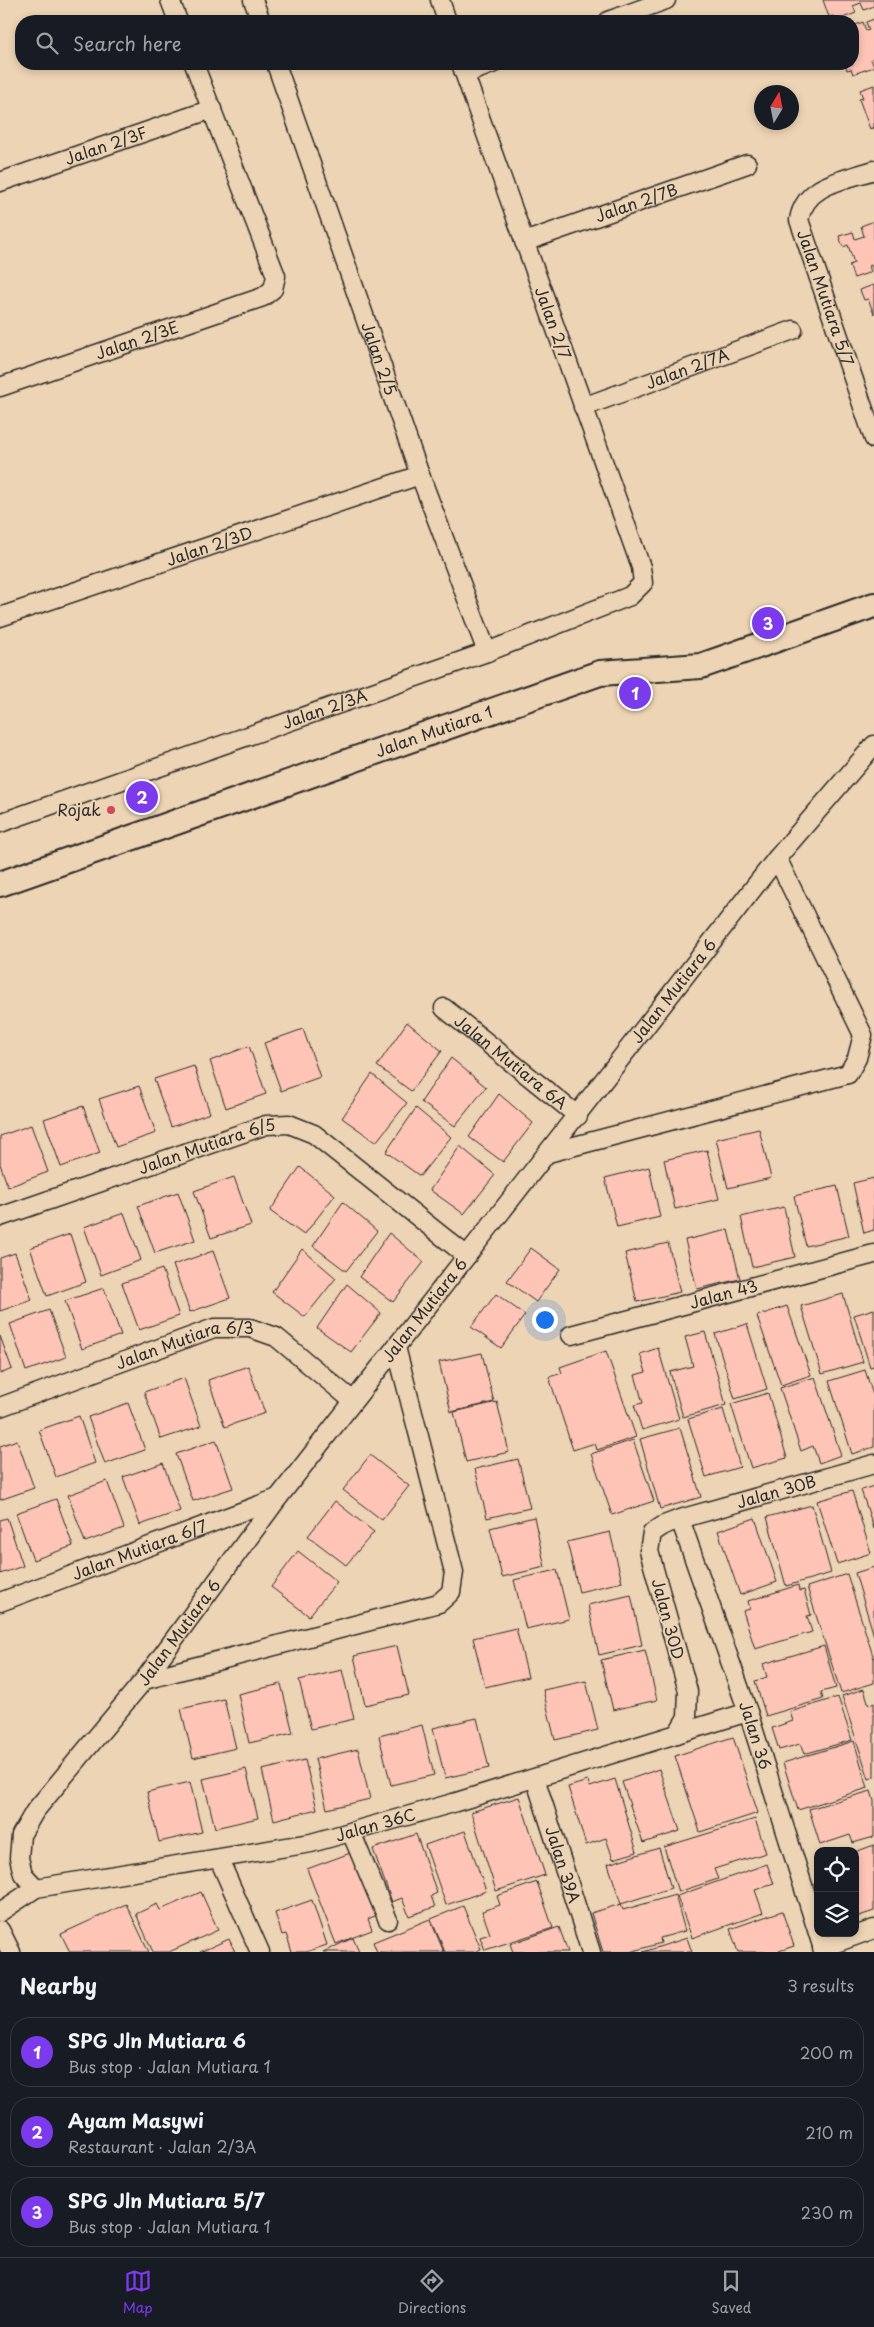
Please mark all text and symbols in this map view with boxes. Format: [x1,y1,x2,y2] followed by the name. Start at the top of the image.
[15,15,859,70] search box
[33,29,61,57] icon: search
[73,29,182,57] text: Search here
[754,85,799,130] north arrow
[61,119,150,170] street label: Jalan 2/3F
[591,176,681,227] street label: Jalan 2/7B
[792,226,861,369] street label: Jalan Mutiara 5/7
[530,283,578,362] street label: Jalan 2/7
[92,314,182,364] street label: Jalan 2/3E
[356,318,404,398] street label: Jalan 2/5
[642,341,732,394] street label: Jalan 2/7A
[163,519,256,571] street label: Jalan 2/3D
[752,604,784,642] pin: 3
[619,674,651,712] pin: 1
[279,682,370,734] street label: Jalan 2/3A
[372,699,496,762] street label: Jalan Mutiara 1
[126,778,158,816] pin: 2
[57,797,101,821] place label: Rojak
[105,804,117,816] marker: Rojak
[624,933,721,1048] street label: Jalan Mutiara 6
[450,1008,573,1114] street label: Jalan Mutiara 6A
[135,1112,276,1179] street label: Jalan Mutiara 6/5
[375,1252,472,1367] street label: Jalan Mutiara 6
[687,1273,760,1314] street label: Jalan 43
[532,1307,558,1333] your location
[112,1315,254,1374] street label: Jalan Mutiara 6/3
[734,1468,819,1513] street label: Jalan 30B
[68,1513,210,1585] street label: Jalan Mutiara 6/7
[131,1574,225,1690] street label: Jalan Mutiara 6
[647,1576,691,1662] street label: Jalan 30D
[734,1697,778,1772] street label: Jalan 36
[332,1801,418,1847] street label: Jalan 36C
[540,1823,587,1906] street label: Jalan 39A
[814,1847,859,1937] map controls
[814,1847,859,1892] button: locate
[814,1892,859,1937] button: layers
[20,1969,97,2001] text: Nearby
[787,1973,854,1997] text: 3 results
[68,2026,246,2054] text: SPG Jln Mutiara 6
[33,2040,41,2064] text: 1
[800,2040,853,2064] text: 200 m
[68,2054,271,2078] text: Bus stop · Jalan Mutiara 1
[68,2106,204,2134] text: Ayam Masywi
[31,2120,43,2144] text: 2
[805,2120,853,2144] text: 210 m
[68,2134,256,2158] text: Restaurant · Jalan 2/3A
[68,2186,265,2214] text: SPG Jln Mutiara 5/7
[32,2200,42,2224] text: 3
[801,2200,853,2224] text: 230 m
[68,2214,271,2238] text: Bus stop · Jalan Mutiara 1
[123,2267,153,2318] tab: Map
[398,2267,466,2318] tab: Directions
[712,2267,751,2318] tab: Saved

